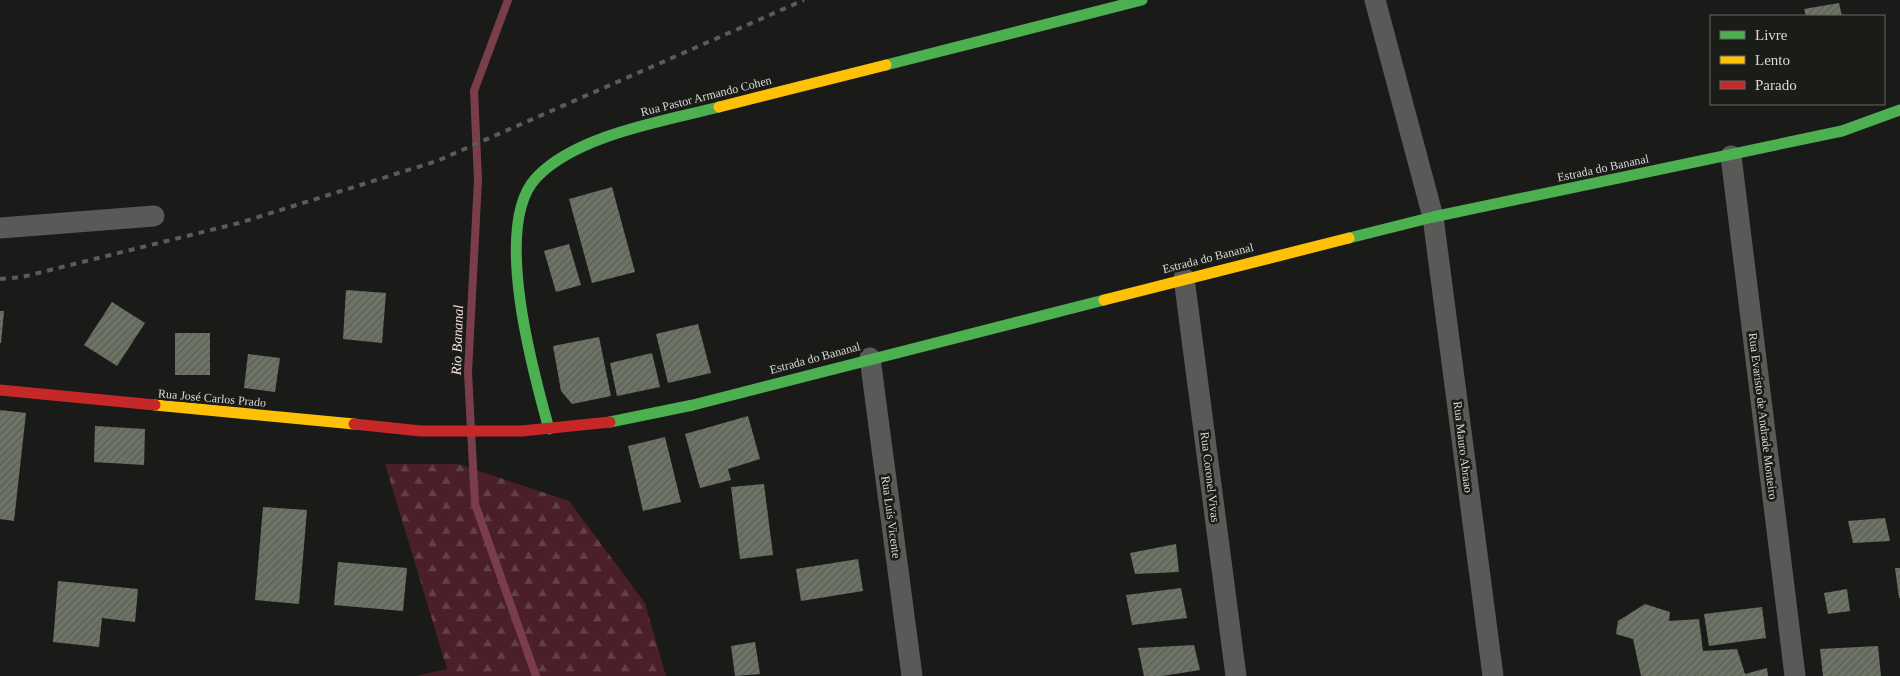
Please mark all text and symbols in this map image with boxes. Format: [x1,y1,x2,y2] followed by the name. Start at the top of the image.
[1710,15,1885,105] legend
[1755,27,1788,43] text: Livre
[1755,52,1790,68] text: Lento
[639,73,773,119] street label: Rua Pastor Armando Cohen
[1755,77,1797,93] text: Parado
[1556,151,1651,185] street label: Estrada do Bananal
[1161,240,1256,276] street label: Estrada do Bananal
[449,304,466,376] water label: Rio Bananal
[1746,332,1780,500] street label: Rua Evaristo de Andrade Monteiro
[768,339,863,377] street label: Estrada do Bananal
[157,386,267,410] street label: Rua José Carlos Prado
[1450,400,1476,494] street label: Rua Mauro Abraao
[1198,431,1223,523] street label: Rua Coronel Vivas
[878,475,904,559] street label: Rua Luís Vicente

